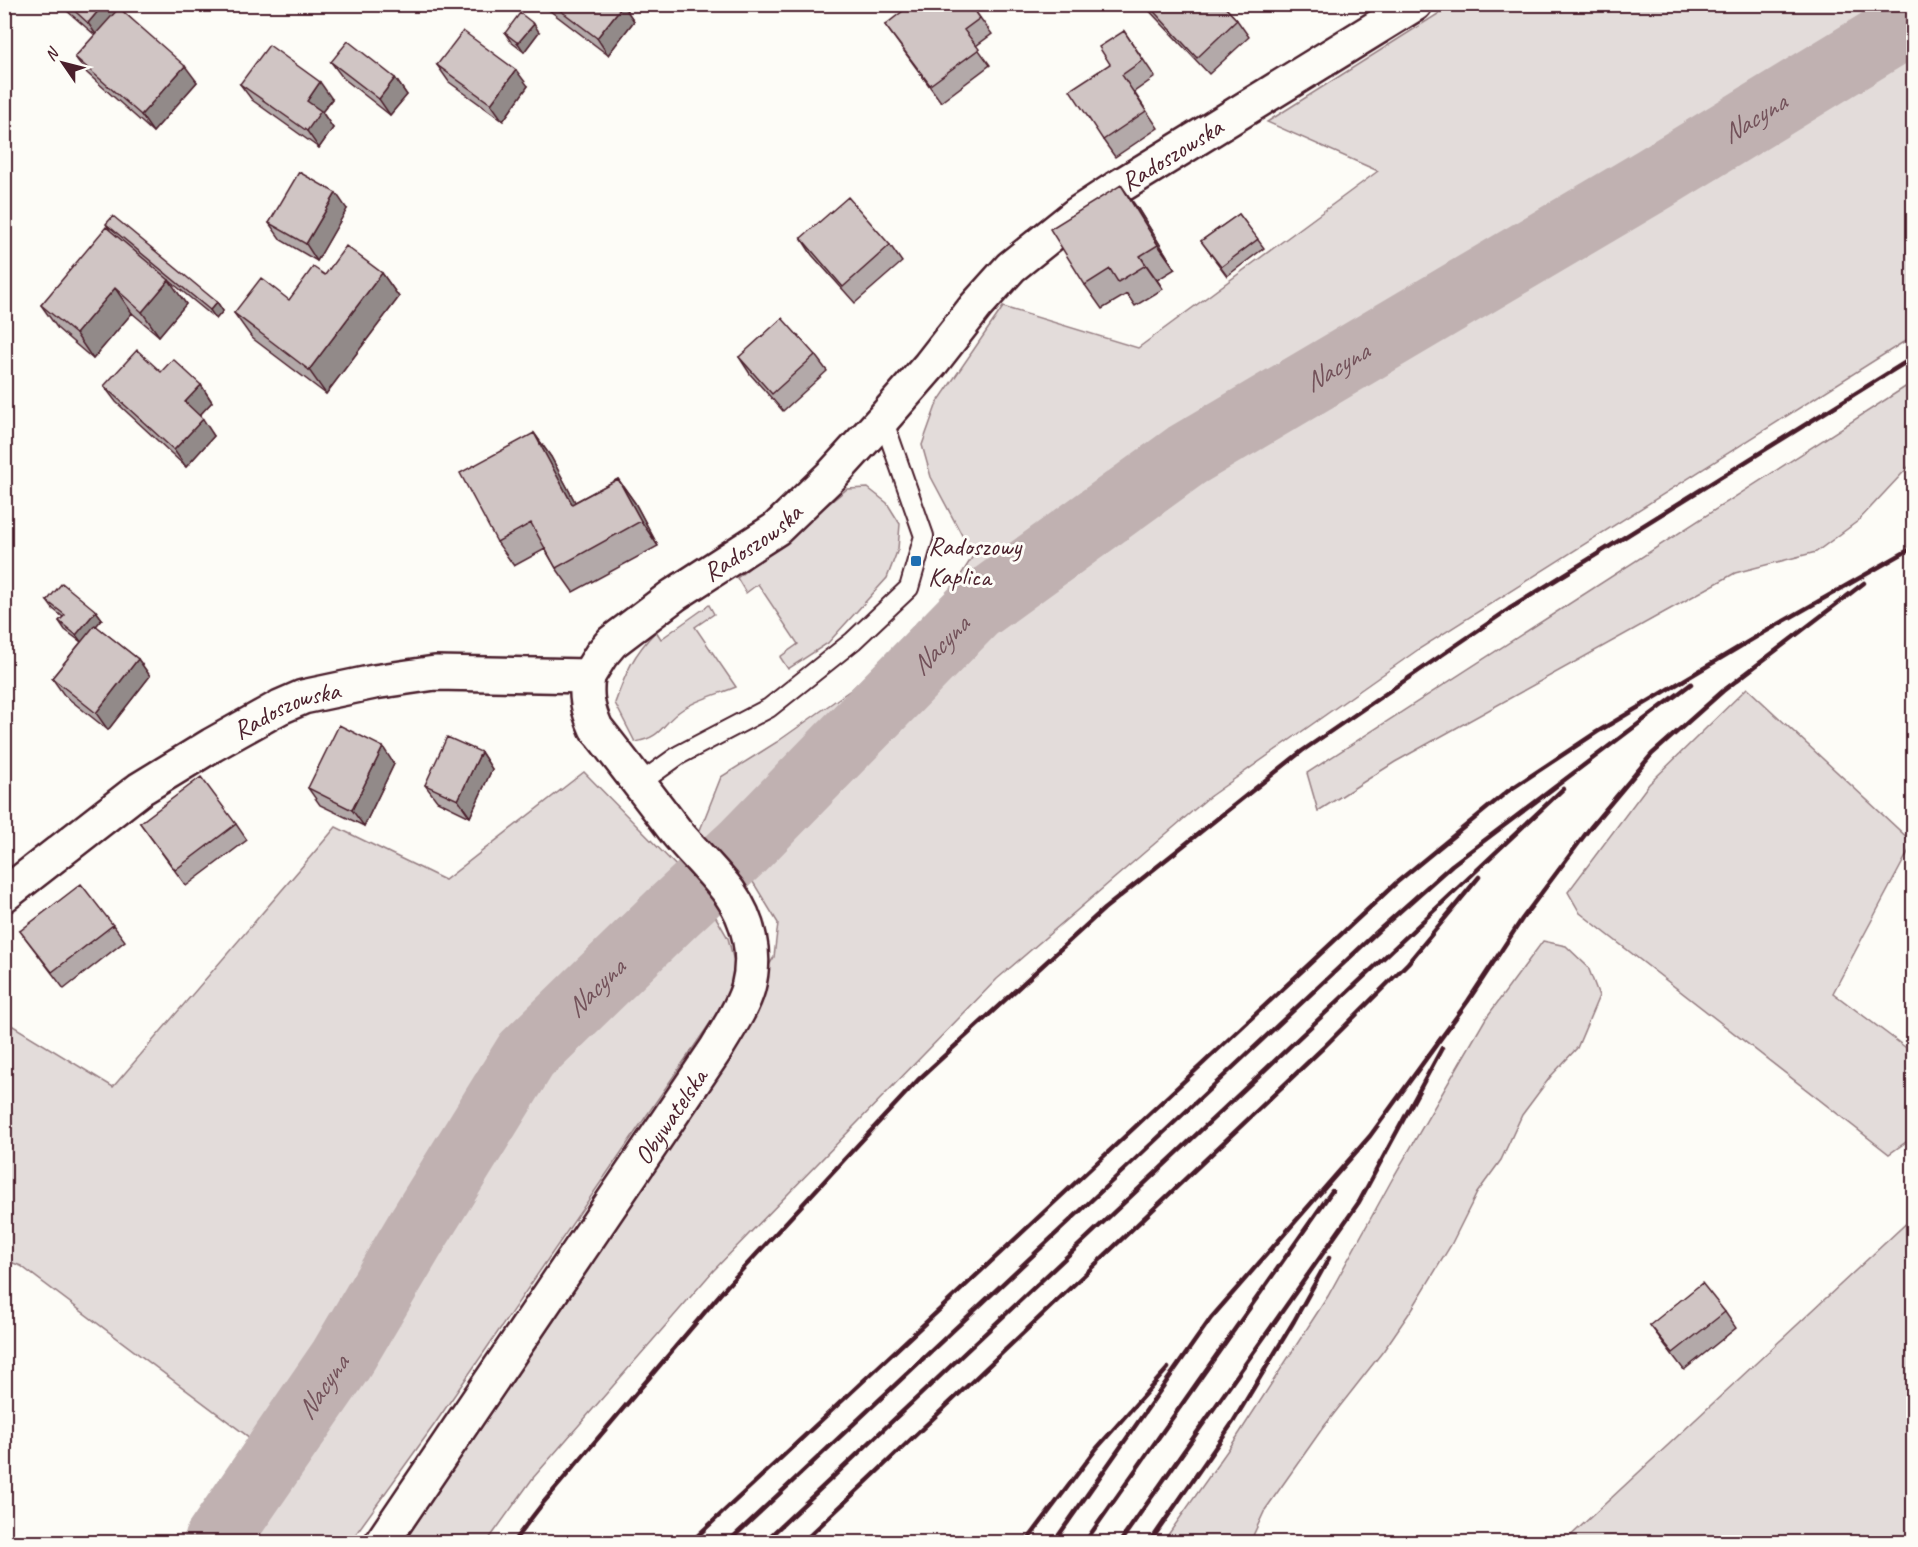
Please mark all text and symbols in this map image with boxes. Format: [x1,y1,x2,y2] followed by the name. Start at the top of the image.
[33,33,93,93] north arrow
[40,43,64,65] text: N
[1715,84,1794,151] water label: Nacyna
[1114,109,1230,198] street label: Radoszowska
[1298,333,1377,399] water label: Nacyna
[696,495,810,589] street label: Radoszowska
[928,530,1023,593] place label: Radoszowy Kaplica
[909,554,923,568] marker: Radoszowy Kaplica
[903,607,978,682] water label: Nacyna
[227,673,344,747] street label: Radoszowska
[558,950,634,1024] water label: Nacyna
[626,1060,716,1171] street label: Obywatelska
[289,1347,357,1425] water label: Nacyna

